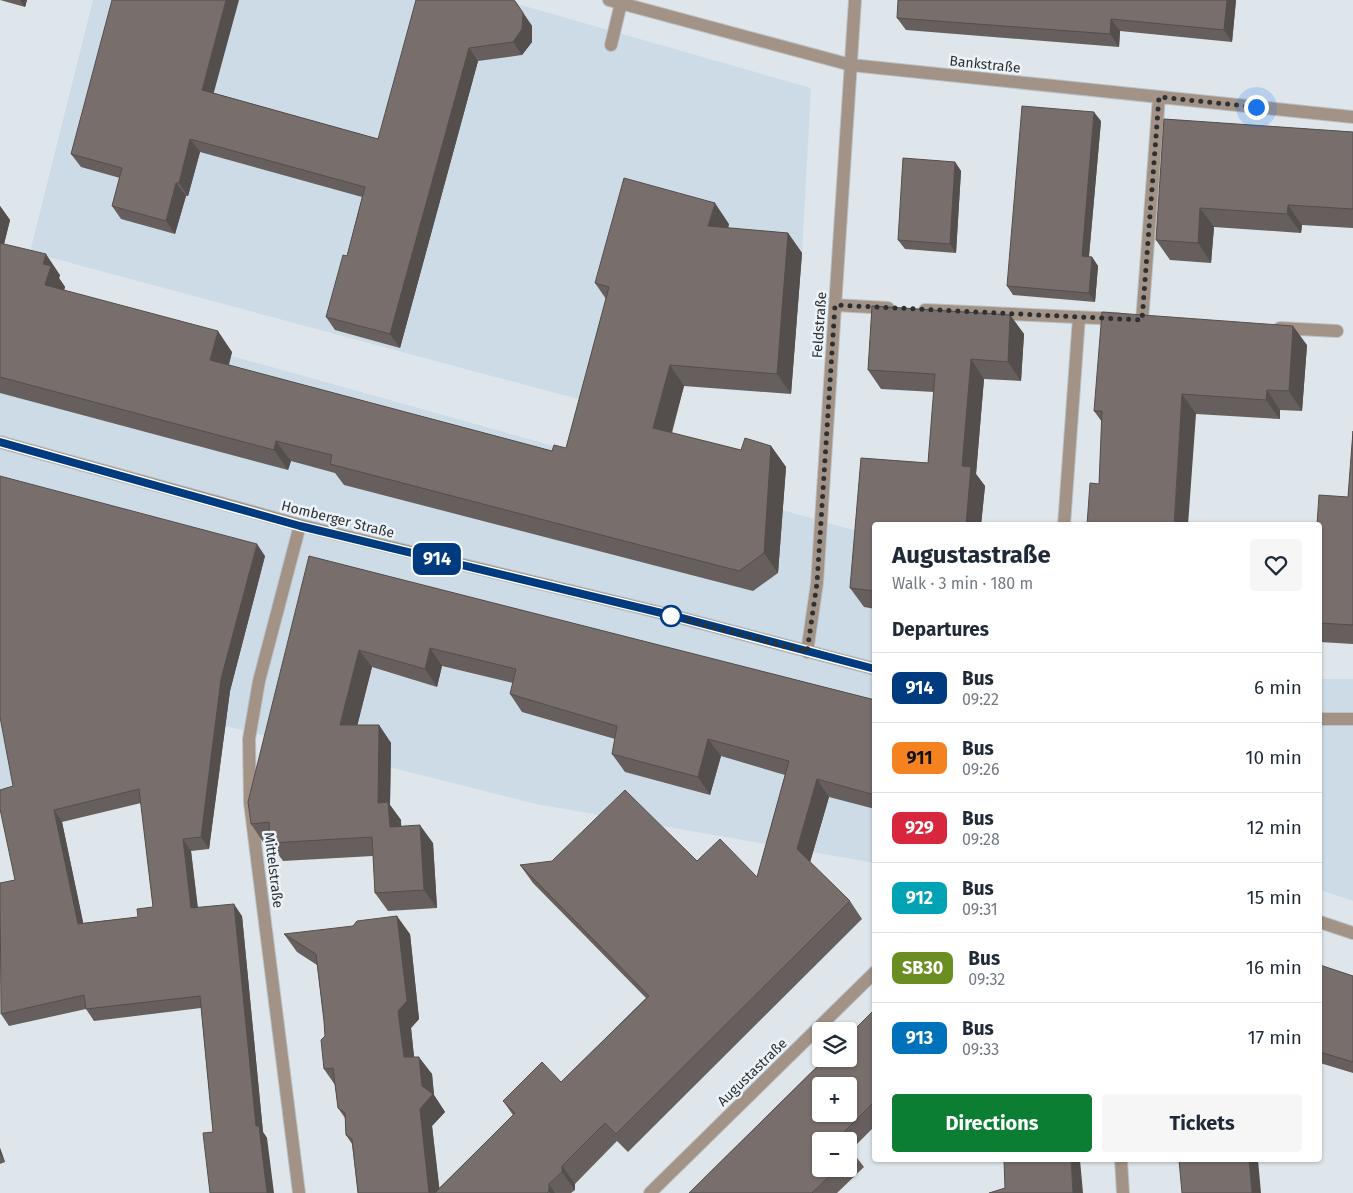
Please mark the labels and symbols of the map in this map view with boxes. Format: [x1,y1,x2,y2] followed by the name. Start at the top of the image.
[949,52,1021,77] street label: Bankstraße
[1244,95,1269,120] your location
[809,291,830,359] street label: Feldstraße
[280,497,396,542] street label: Homberger Straße
[408,543,466,575] line badge: 914
[660,605,682,627] unlabelled marker
[260,831,287,909] street label: Mittelstraße
[714,1035,791,1110] street label: Augustastraße

